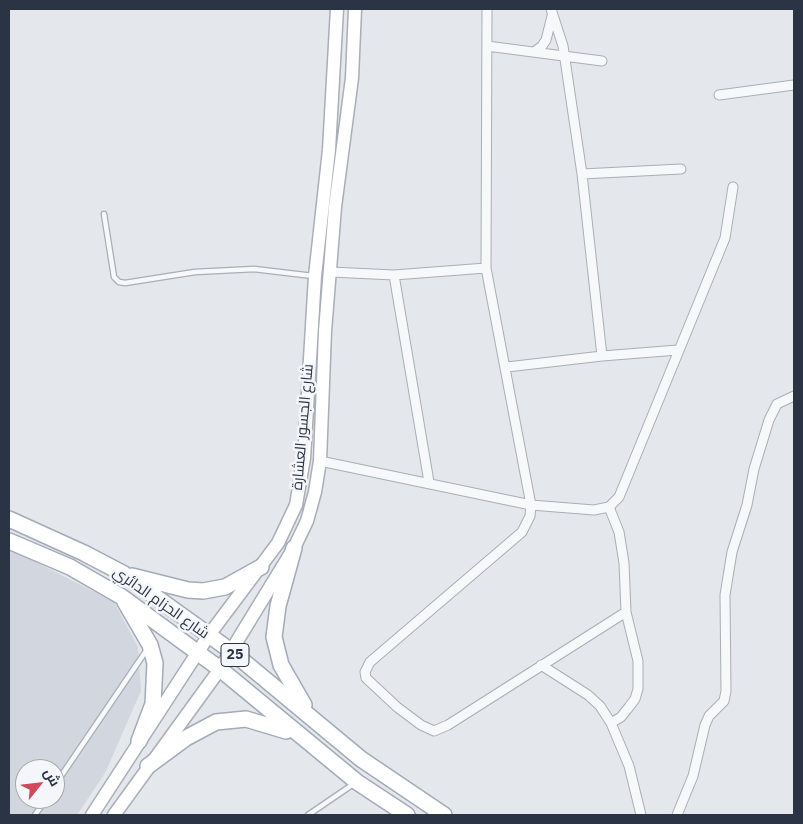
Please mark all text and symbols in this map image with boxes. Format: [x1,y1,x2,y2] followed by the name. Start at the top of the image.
[289,363,317,491] street label: شارع الجسور العشارة
[109,563,213,643] street label: شارع الحزام الدائري
[221,644,249,666] road number: 25
[15,759,65,809] north arrow
[40,765,64,789] text: ش

